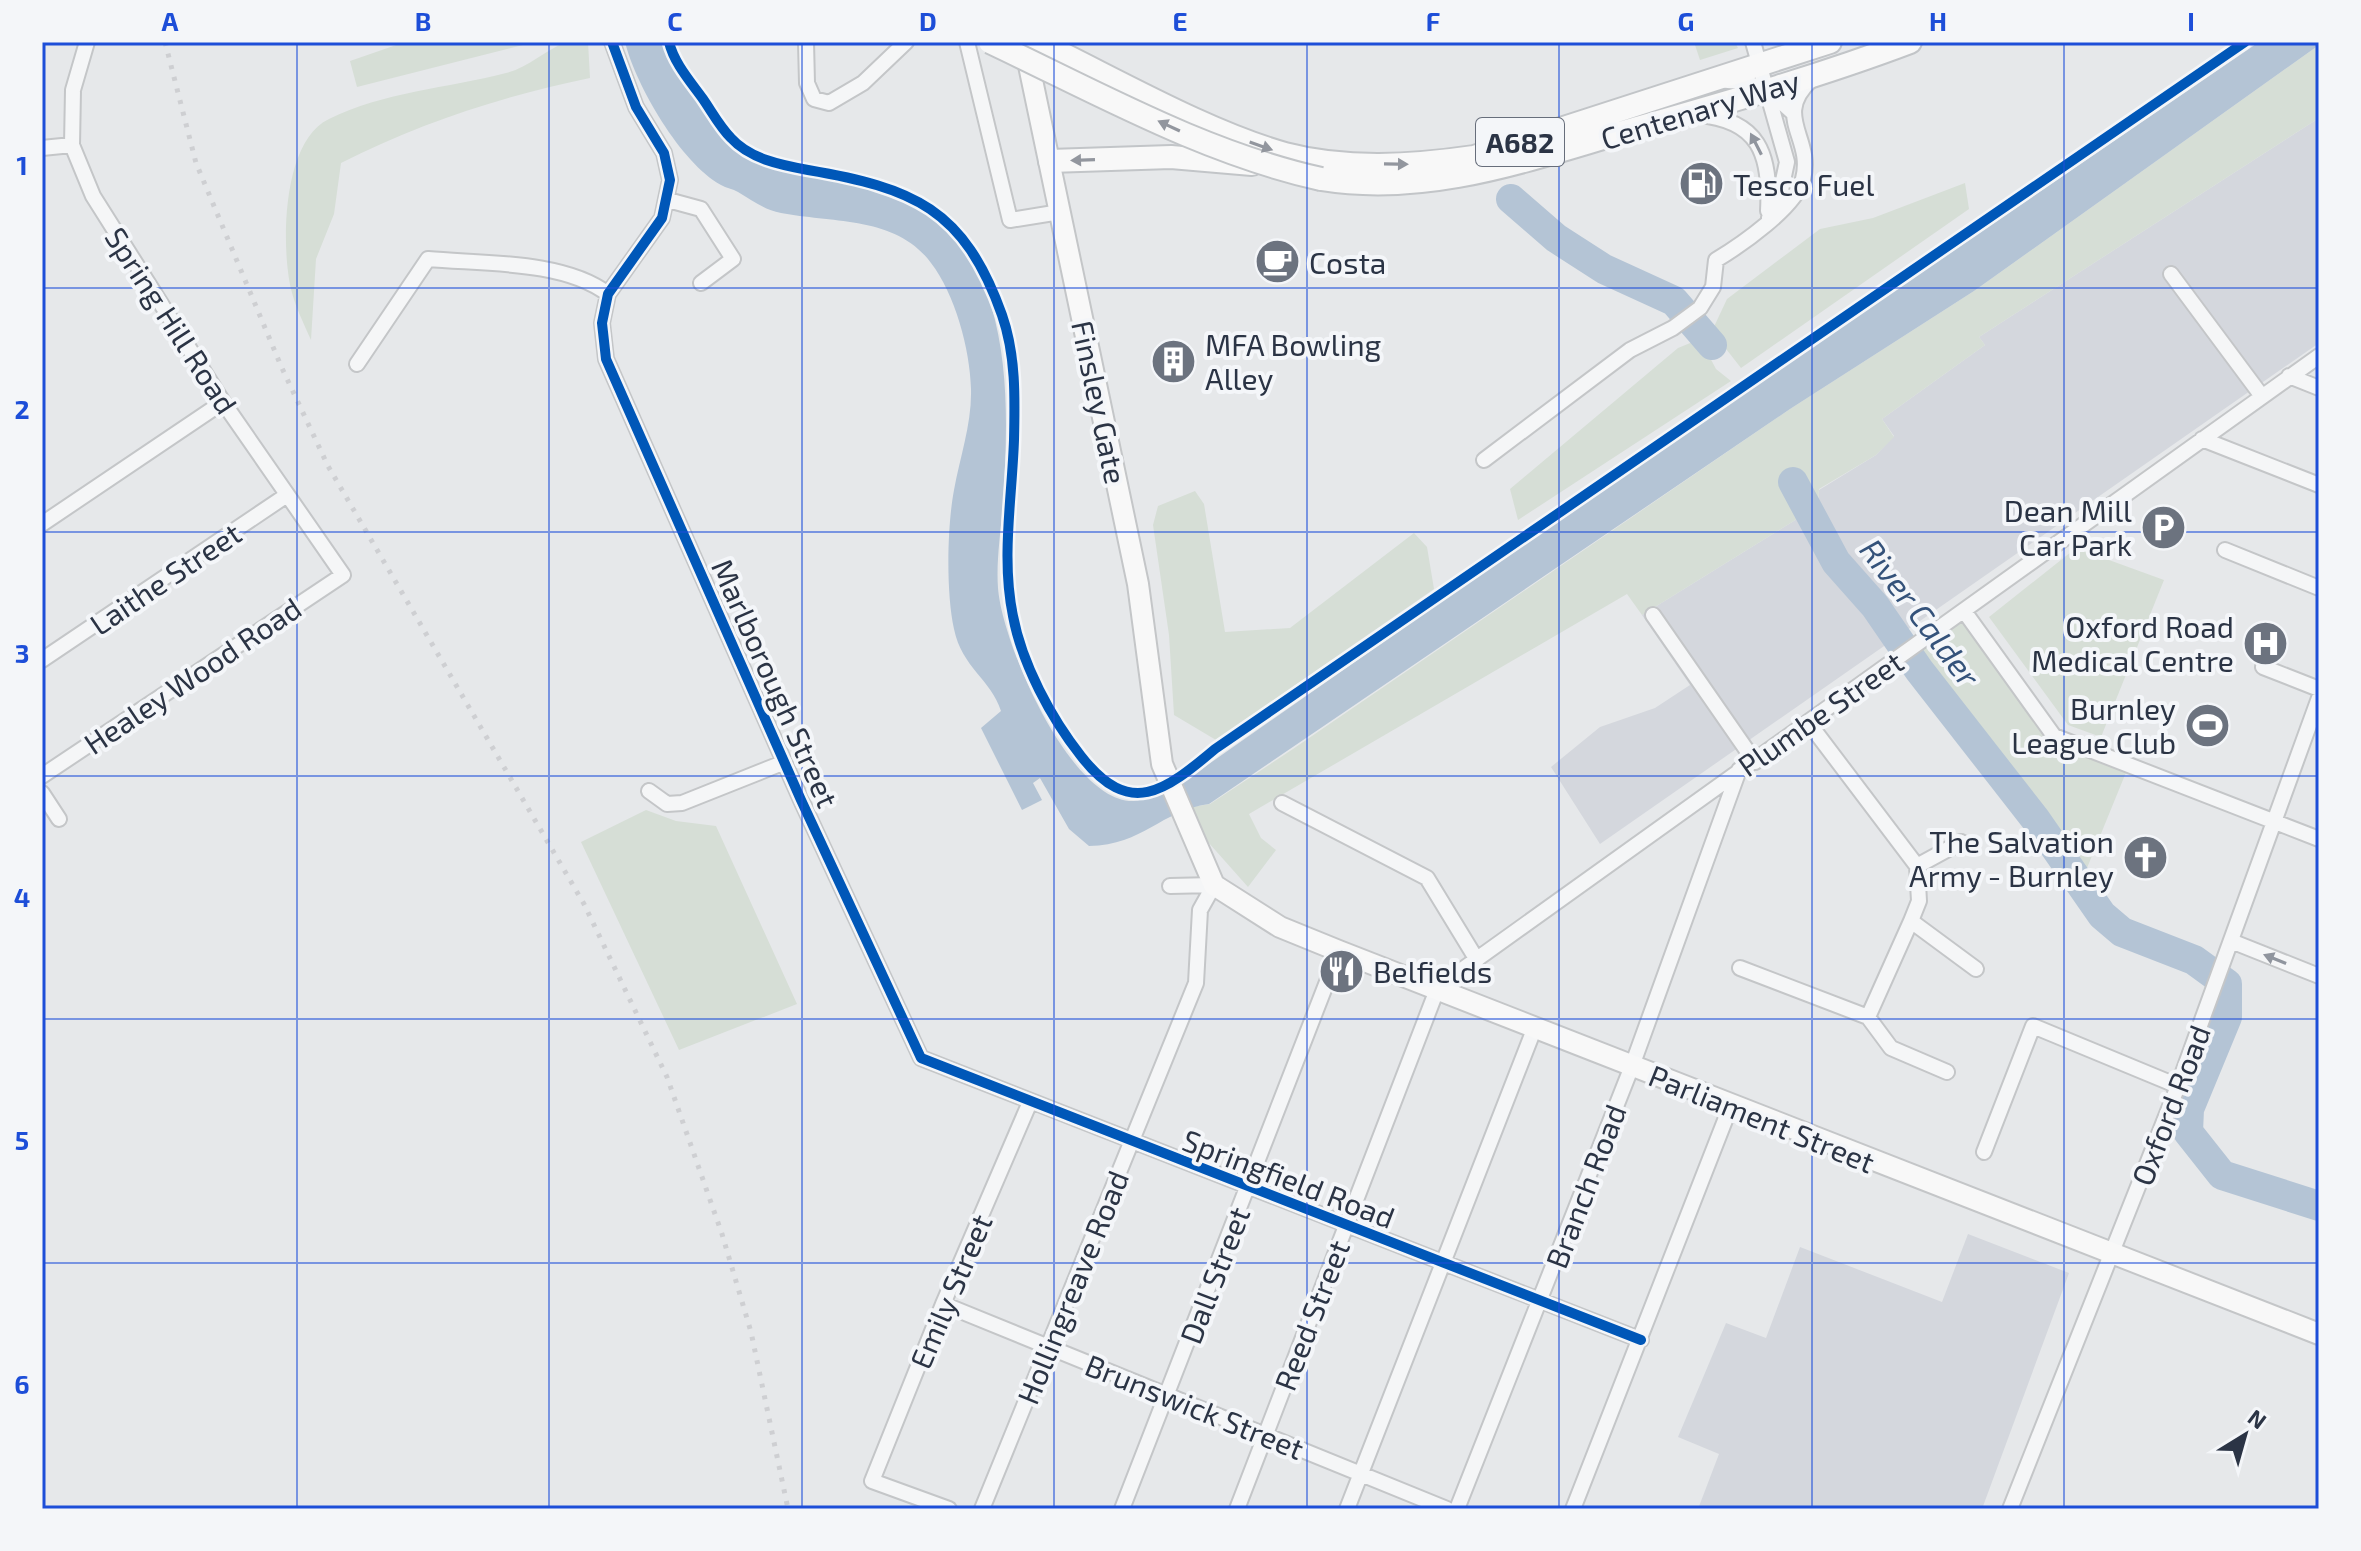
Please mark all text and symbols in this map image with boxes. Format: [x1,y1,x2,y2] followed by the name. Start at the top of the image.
[162,5,179,36] text: A
[415,5,431,36] text: B
[667,5,683,36] text: C
[919,5,937,36] text: D
[1172,5,1188,36] text: E
[1426,5,1440,36] text: F
[1678,5,1694,36] text: G
[1929,5,1947,36] text: H
[2187,5,2195,36] text: I
[1596,62,1804,156] street label: Centenary Way
[1476,118,1564,166] road number: A682
[1157,119,1180,133] one-way arrow
[1749,132,1763,155] one-way arrow
[1249,140,1273,152] one-way arrow
[16,149,28,180] text: 1
[1070,153,1095,166] one-way arrow
[1384,158,1409,170] one-way arrow
[1678,160,1726,208] fuel station icon: Tesco Fuel
[1733,166,1874,202] place label: Tesco Fuel
[98,220,246,420] street label: Spring Hill Road
[1254,238,1302,286] cafe icon: Costa
[1309,244,1386,280] place label: Costa
[1065,317,1135,487] street label: Finsley Gate
[1205,326,1382,396] place label: MFA Bowling Alley
[1150,337,1198,385] building icon: MFA Bowling Alley
[14,393,30,424] text: 2
[2004,492,2132,562] place label: Dean Mill Car Park
[2139,503,2187,551] parking icon: Dean Mill Car Park
[83,514,247,642] street label: Laithe Street
[1853,531,1990,694] water label: River Calder
[705,553,847,813] street label: Marlborough Street
[77,589,307,761] street label: Healey Wood Road
[2031,608,2234,678] place label: Oxford Road Medical Centre
[2241,619,2289,667] hospital icon: Oxford Road Medical Centre
[15,637,29,668] text: 3
[1731,643,1909,783] street label: Plumbe Street
[2011,690,2176,760] place label: Burnley League Club
[2183,701,2231,749] sports icon: Burnley League Club
[1909,823,2114,893] place label: The Salvation Army - Burnley
[2121,834,2169,882] church icon: The Salvation Army - Burnley
[14,881,30,912] text: 4
[1318,947,1366,995] restaurant icon: Belfields
[2263,952,2287,965] one-way arrow
[1373,953,1492,989] place label: Belfields
[2123,1020,2217,1190] street label: Oxford Road
[1644,1056,1880,1180] street label: Parliament Street
[1537,1099,1633,1273] street label: Branch Road
[1178,1121,1400,1235] street label: Springfield Road
[15,1124,29,1155] text: 5
[1009,1165,1135,1409] street label: Hollingreave Road
[1171,1202,1257,1348] street label: Dall Street
[901,1208,999,1374] street label: Emily Street
[1266,1235,1356,1395] street label: Reed Street
[1081,1346,1309,1466] street label: Brunswick Street
[14,1368,30,1399] text: 6
[2205,1395,2285,1475] north arrow
[2243,1403,2272,1433] text: N

